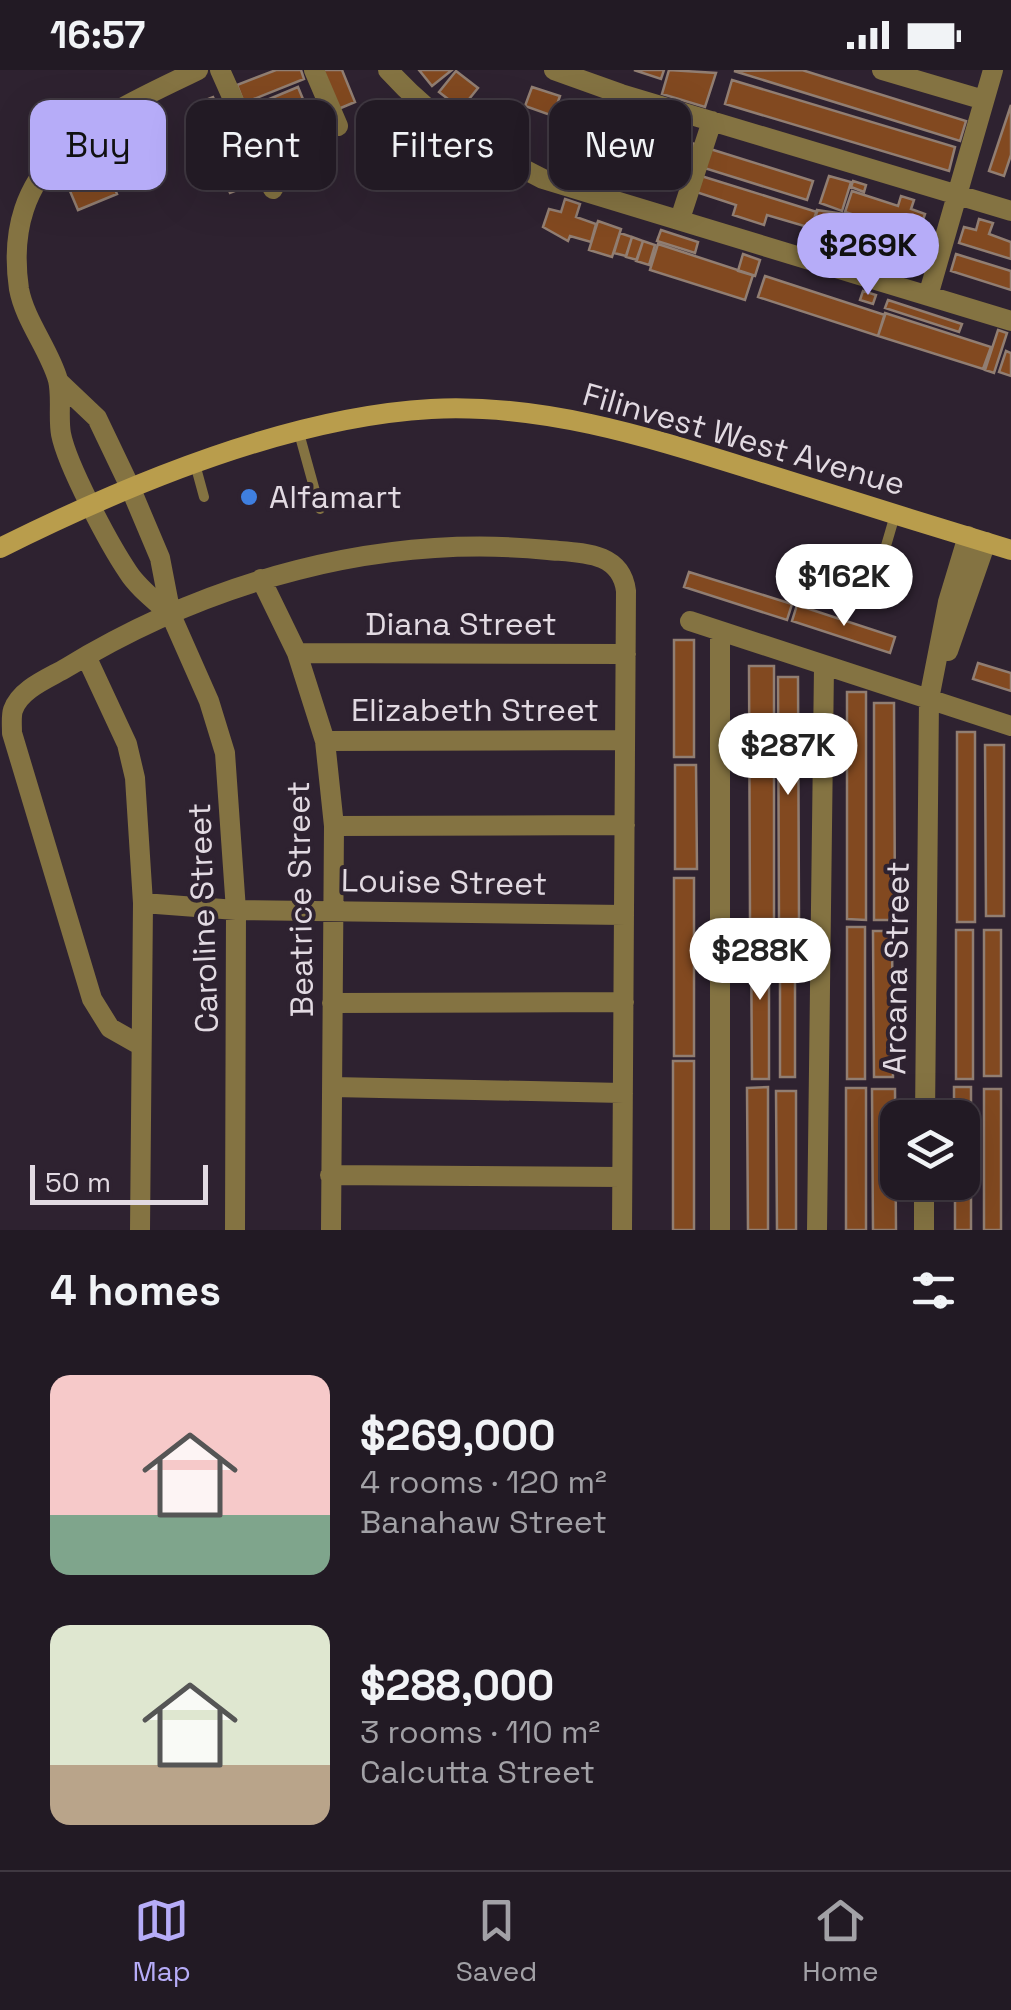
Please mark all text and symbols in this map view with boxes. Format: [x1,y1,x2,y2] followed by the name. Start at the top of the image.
[50,11,145,59] text: 16:57
[30,100,166,190] chip: Buy
[186,100,336,190] chip: Rent
[356,100,529,190] chip: Filters
[549,100,691,190] chip: New
[798,213,938,298] pin: $269K
[819,225,917,265] text: $269K
[578,374,910,504] street label: Filinvest West Avenue
[269,477,402,517] place label: Alfamart
[238,486,260,508] marker: Alfamart
[774,544,914,629] pin: $162K
[798,556,890,596] text: $162K
[365,604,557,644] street label: Diana Street
[351,690,599,730] street label: Elizabeth Street
[718,713,858,798] pin: $287K
[740,725,836,765] text: $287K
[278,781,322,1017] street label: Beatrice Street
[179,802,227,1034] street label: Caroline Street
[340,860,548,904] street label: Louise Street
[874,861,918,1075] street label: Arcana Street
[690,918,830,1003] pin: $288K
[712,930,808,970] text: $288K
[880,1100,980,1200] map controls
[880,1100,980,1200] button: layers
[30,1160,208,1204] scale bar
[45,1164,111,1200] text: 50 m
[906,1263,961,1318] icon: filters
[50,1264,221,1317] text: 4 homes
[360,1409,555,1462] text: $269,000
[130,1415,250,1535] icon: home
[360,1462,607,1502] text: 4 rooms · 120 m²
[360,1502,607,1542] text: Banahaw Street
[360,1659,554,1712] text: $288,000
[130,1665,250,1785] icon: home
[360,1712,600,1752] text: 3 rooms · 110 m²
[360,1752,595,1792] text: Calcutta Street
[132,1893,191,1989] tab: Map
[456,1893,537,1989] tab: Saved
[802,1893,879,1989] tab: Home

